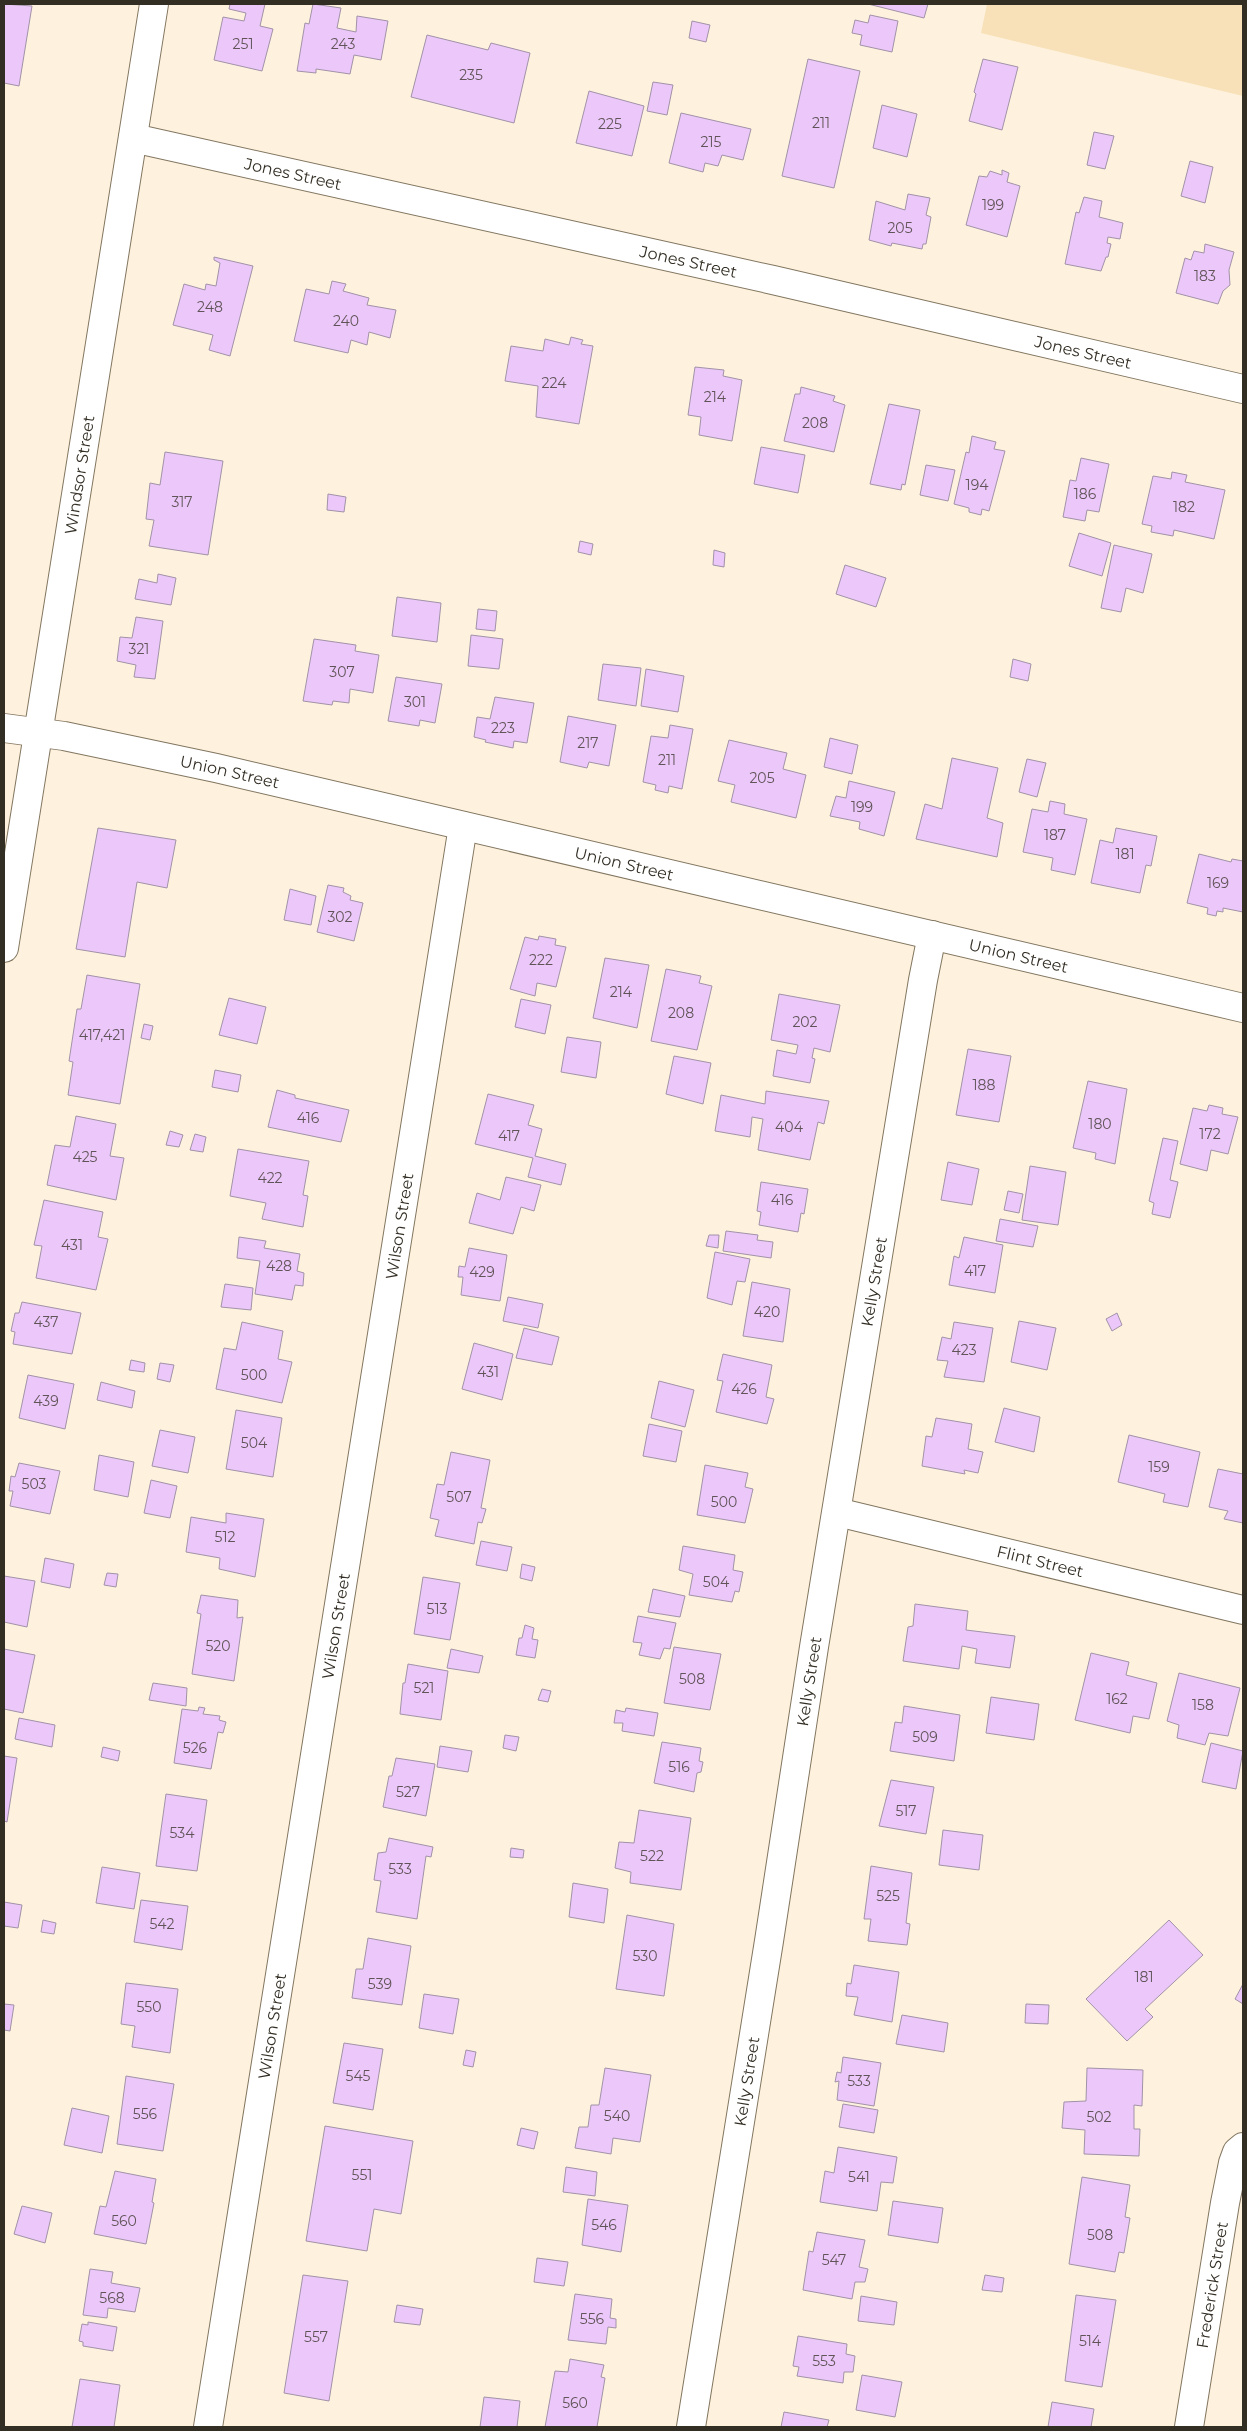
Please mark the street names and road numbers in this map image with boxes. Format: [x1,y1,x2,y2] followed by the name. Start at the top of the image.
[242,154,344,194] street label: Jones Street
[637,242,739,282] street label: Jones Street
[1032,332,1134,373] street label: Jones Street
[61,414,99,536] street label: Windsor Street
[178,752,282,793] street label: Union Street
[573,843,676,885] street label: Union Street
[967,935,1070,977] street label: Union Street
[382,1171,418,1281] street label: Wilson Street
[858,1235,891,1328] street label: Kelly Street
[995,1542,1086,1581] street label: Flint Street
[318,1571,354,1681] street label: Wilson Street
[793,1635,826,1728] street label: Kelly Street
[255,1971,290,2081] street label: Wilson Street
[730,2035,764,2128] street label: Kelly Street
[1193,2220,1232,2350] street label: Frederick Street

